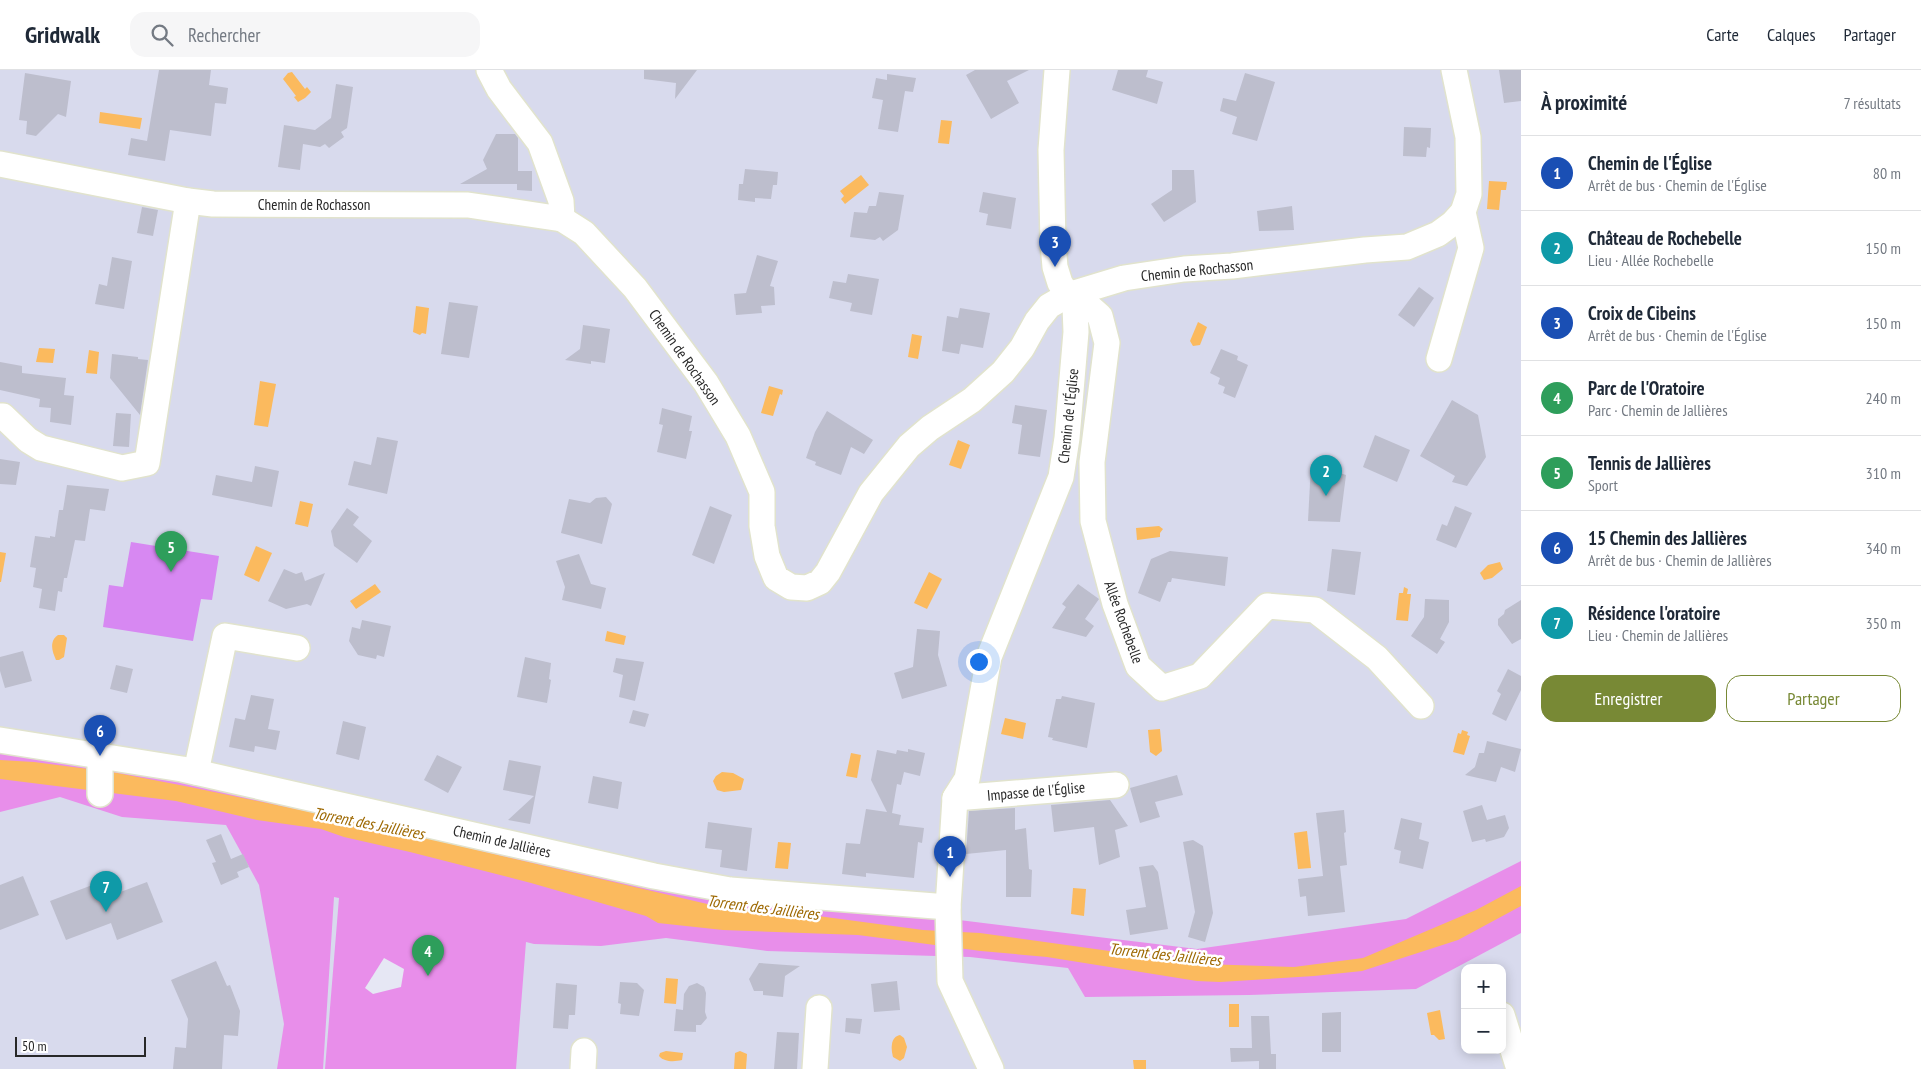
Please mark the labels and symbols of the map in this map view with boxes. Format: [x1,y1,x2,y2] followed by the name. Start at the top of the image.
[258,195,370,214] street label: Chemin de Rochasson
[1039,226,1071,267] pin: 3
[1140,255,1254,285] street label: Chemin de Rochasson
[645,305,725,409] street label: Chemin de Rochasson
[1054,368,1082,464] street label: Chemin de l'Église
[1310,455,1342,496] pin: 2
[155,531,187,572] pin: 5
[1100,578,1148,666] street label: Allée Rochebelle
[966,649,992,675] your location
[84,715,116,756] pin: 6
[986,777,1086,805] street label: Impasse de l'Église
[312,802,428,844] water label: Torrent des Jaillières
[451,821,553,861] street label: Chemin de Jallières
[934,836,966,877] pin: 1
[90,871,122,912] pin: 7
[706,890,822,924] water label: Torrent des Jaillières
[412,935,444,976] pin: 4
[1108,938,1224,970] water label: Torrent des Jaillières
[15,1034,146,1057] scale bar

